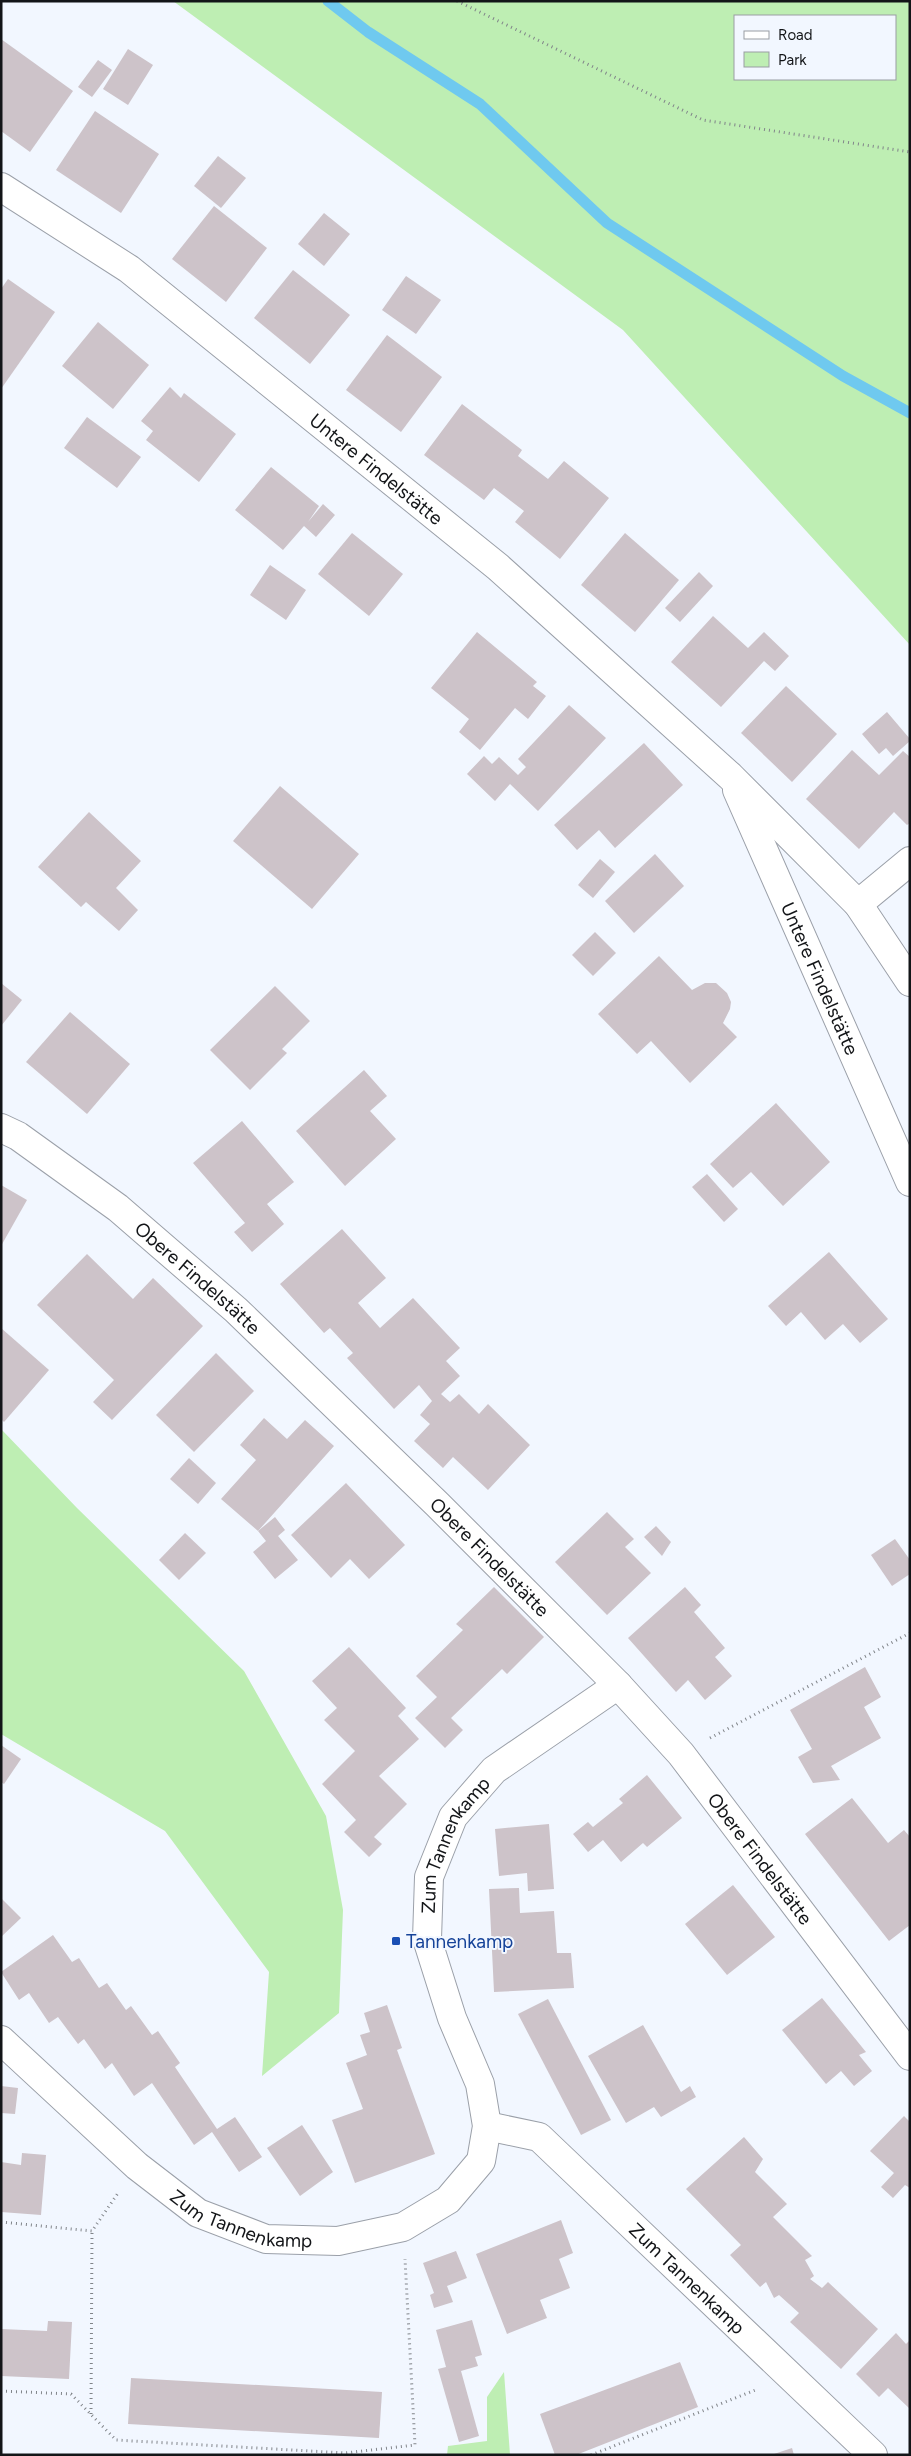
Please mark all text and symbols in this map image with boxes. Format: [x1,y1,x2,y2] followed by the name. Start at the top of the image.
[734,15,896,80] legend
[778,26,813,44] text: Road
[778,51,807,69] text: Park
[305,409,447,530] street label: Untere Findelstätte
[776,899,863,1059] street label: Untere Findelstätte
[130,1217,265,1339] street label: Obere Findelstätte
[425,1493,554,1622] street label: Obere Findelstätte
[417,1772,495,1914] street label: Zum Tannenkamp
[703,1788,817,1929] street label: Obere Findelstätte
[406,1930,513,1953] place label: Tannenkamp
[390,1935,402,1947] marker: Tannenkamp
[165,2185,313,2252] street label: Zum Tannenkamp
[624,2218,750,2339] street label: Zum Tannenkamp

